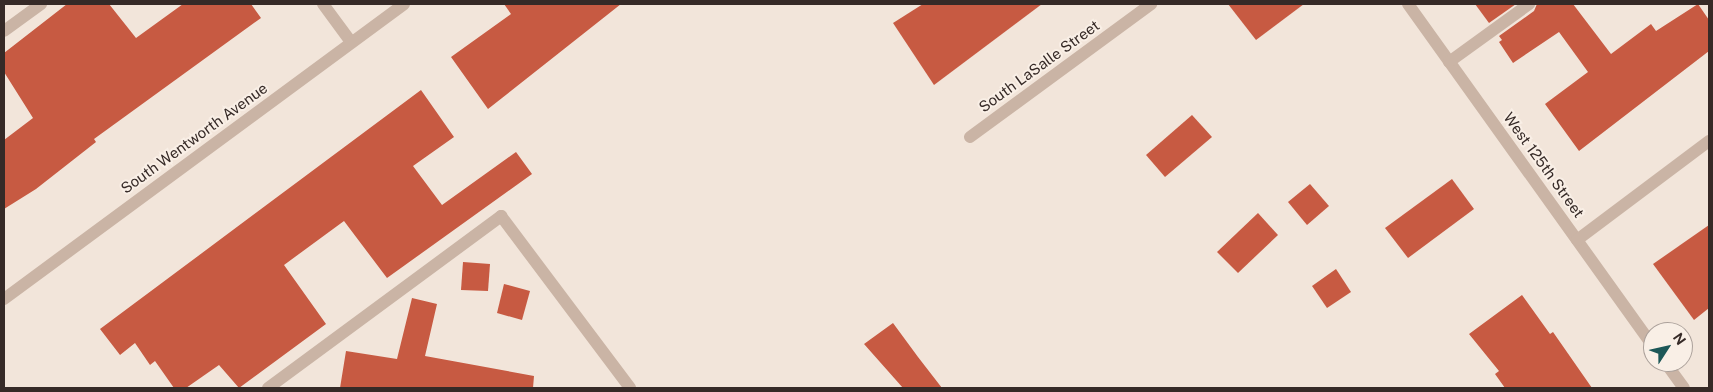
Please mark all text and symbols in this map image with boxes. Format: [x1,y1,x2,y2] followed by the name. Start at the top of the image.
[975,16,1103,116] street label: South LaSalle Street
[117,79,271,197] street label: South Wentworth Avenue
[1500,109,1588,221] street label: West 125th Street
[1643,322,1693,372] north arrow
[1670,330,1689,348] text: N

